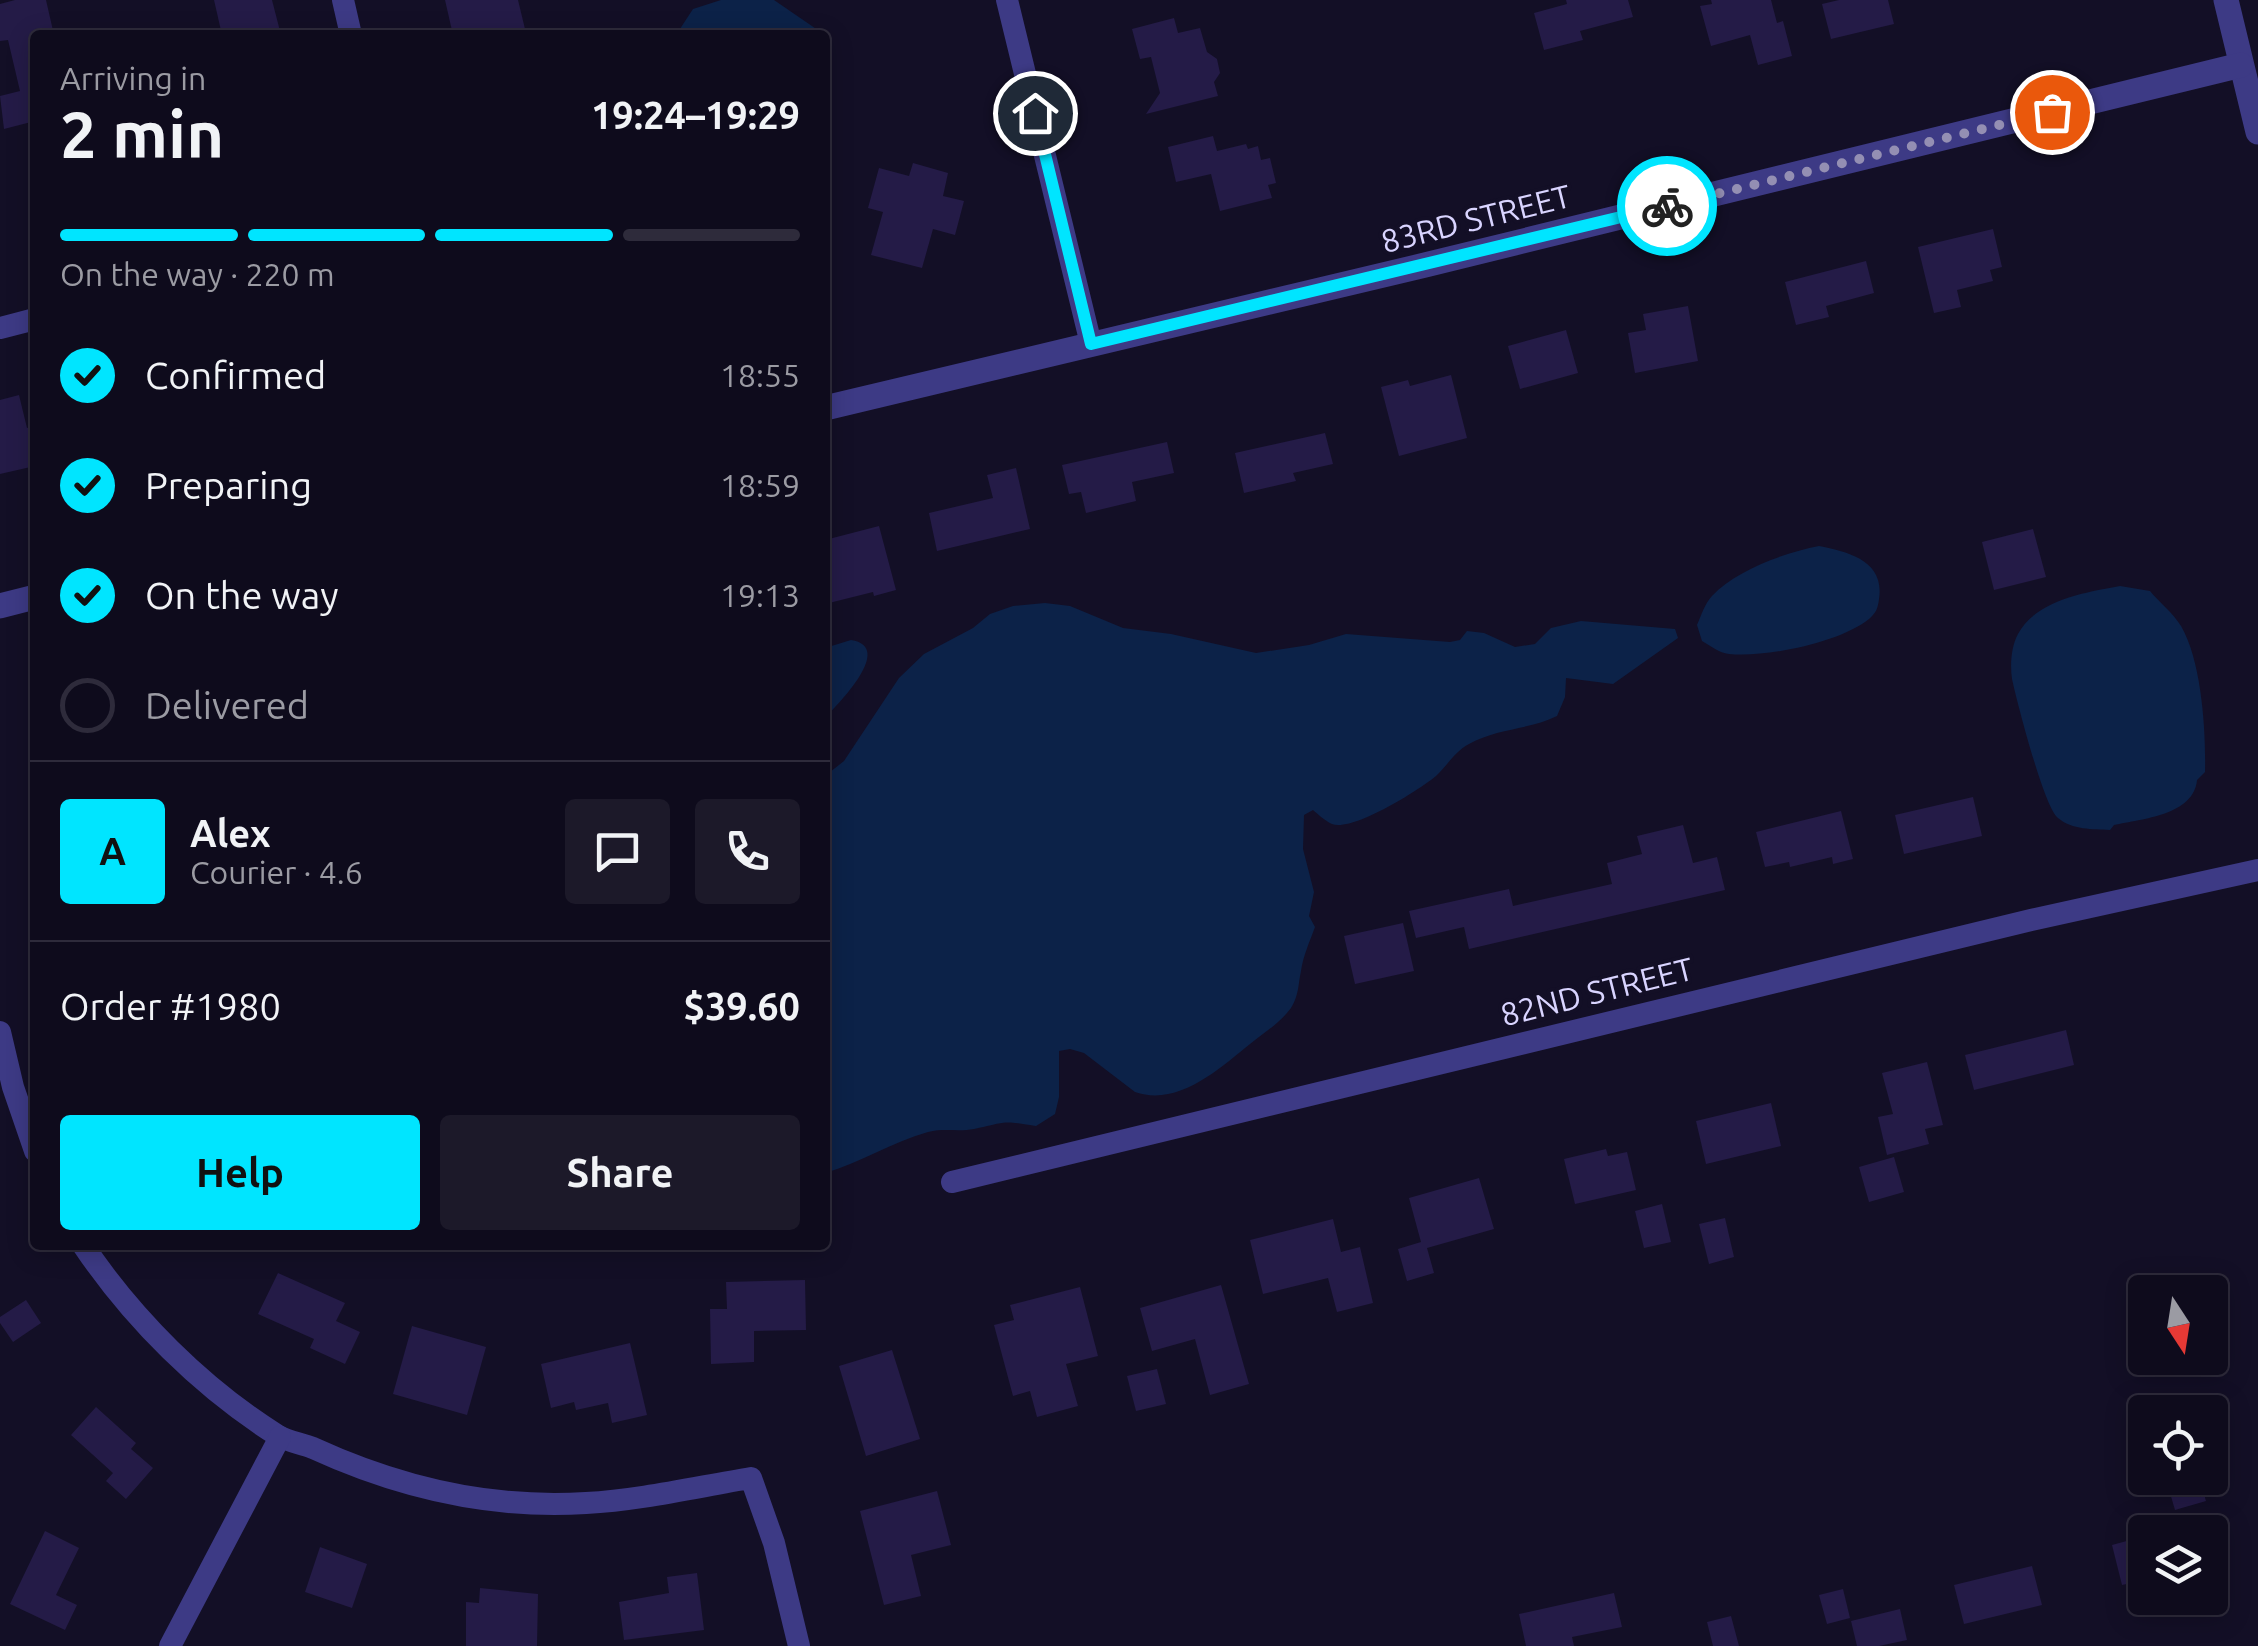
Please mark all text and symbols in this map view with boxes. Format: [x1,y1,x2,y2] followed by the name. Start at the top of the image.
[60,60,206,96] text: Arriving in
[2010,70,2095,155] pin
[993,71,1078,156] pin
[2025,85,2080,140] icon: bag
[1008,86,1063,141] icon: home
[591,94,800,136] text: 19:24–19:29
[60,97,224,170] text: 2 min
[1617,156,1717,256] courier
[1377,177,1574,259] street label: 83RD STREET
[1640,179,1695,234] icon: bike
[60,256,335,292] text: On the way · 220 m
[60,348,115,403] icon: check
[145,354,326,396] text: Confirmed
[720,357,800,393] text: 18:55
[60,458,115,513] icon: check
[145,464,312,506] text: Preparing
[720,467,800,503] text: 18:59
[60,568,115,623] icon: check
[145,574,338,616] text: On the way
[720,577,800,613] text: 19:13
[145,684,309,726] text: Delivered
[565,799,670,904] button: chat
[695,799,800,904] button: phone
[190,812,271,854] text: Alex
[99,830,126,872] text: A
[190,854,363,890] text: Courier · 4.6
[1497,950,1697,1032] street label: 82ND STREET
[60,985,281,1027] text: Order #1980
[683,985,800,1027] text: $39.60
[60,1115,420,1230] button: Help
[440,1115,800,1230] button: Share
[2128,1275,2228,1375] north arrow
[2128,1275,2228,1615] map controls
[2128,1395,2228,1495] button: locate
[2128,1515,2228,1615] button: layers

